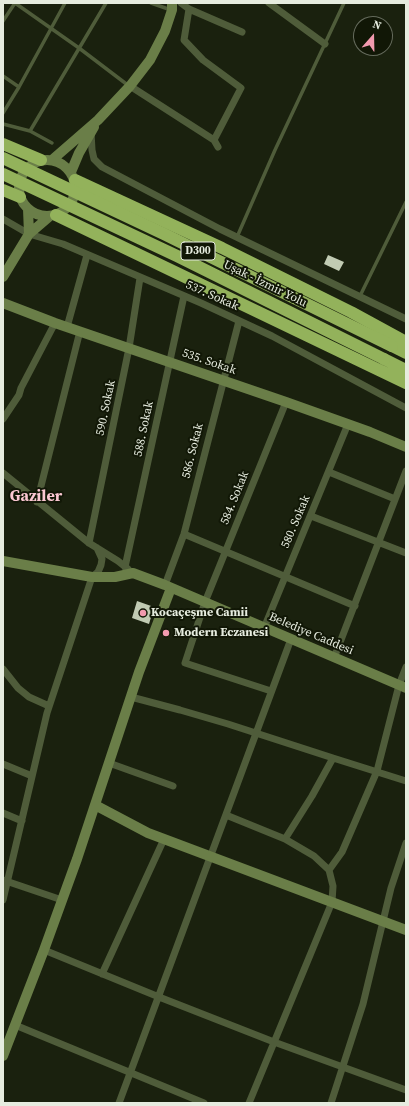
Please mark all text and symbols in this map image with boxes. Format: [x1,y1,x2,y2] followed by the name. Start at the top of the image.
[353,16,393,56] north arrow
[371,17,383,34] text: N
[181,242,215,260] road number: D300
[221,258,309,310] street label: Uşak - İzmir Yolu
[183,278,241,314] street label: 537. Sokak
[180,346,238,378] street label: 535. Sokak
[93,379,119,437] street label: 590. Sokak
[131,400,157,458] street label: 588. Sokak
[179,422,207,480] street label: 586. Sokak
[218,469,252,527] street label: 584. Sokak
[10,487,62,507] district label: Gaziler
[278,493,314,551] street label: 580. Sokak
[151,606,248,620] place label: Kocaçeşme Camii
[138,608,148,618] marker: Kocaçeşme Camii
[267,610,355,658] street label: Belediye Caddesi
[174,626,268,640] place label: Modern Eczanesi
[161,628,171,638] marker: Modern Eczanesi

